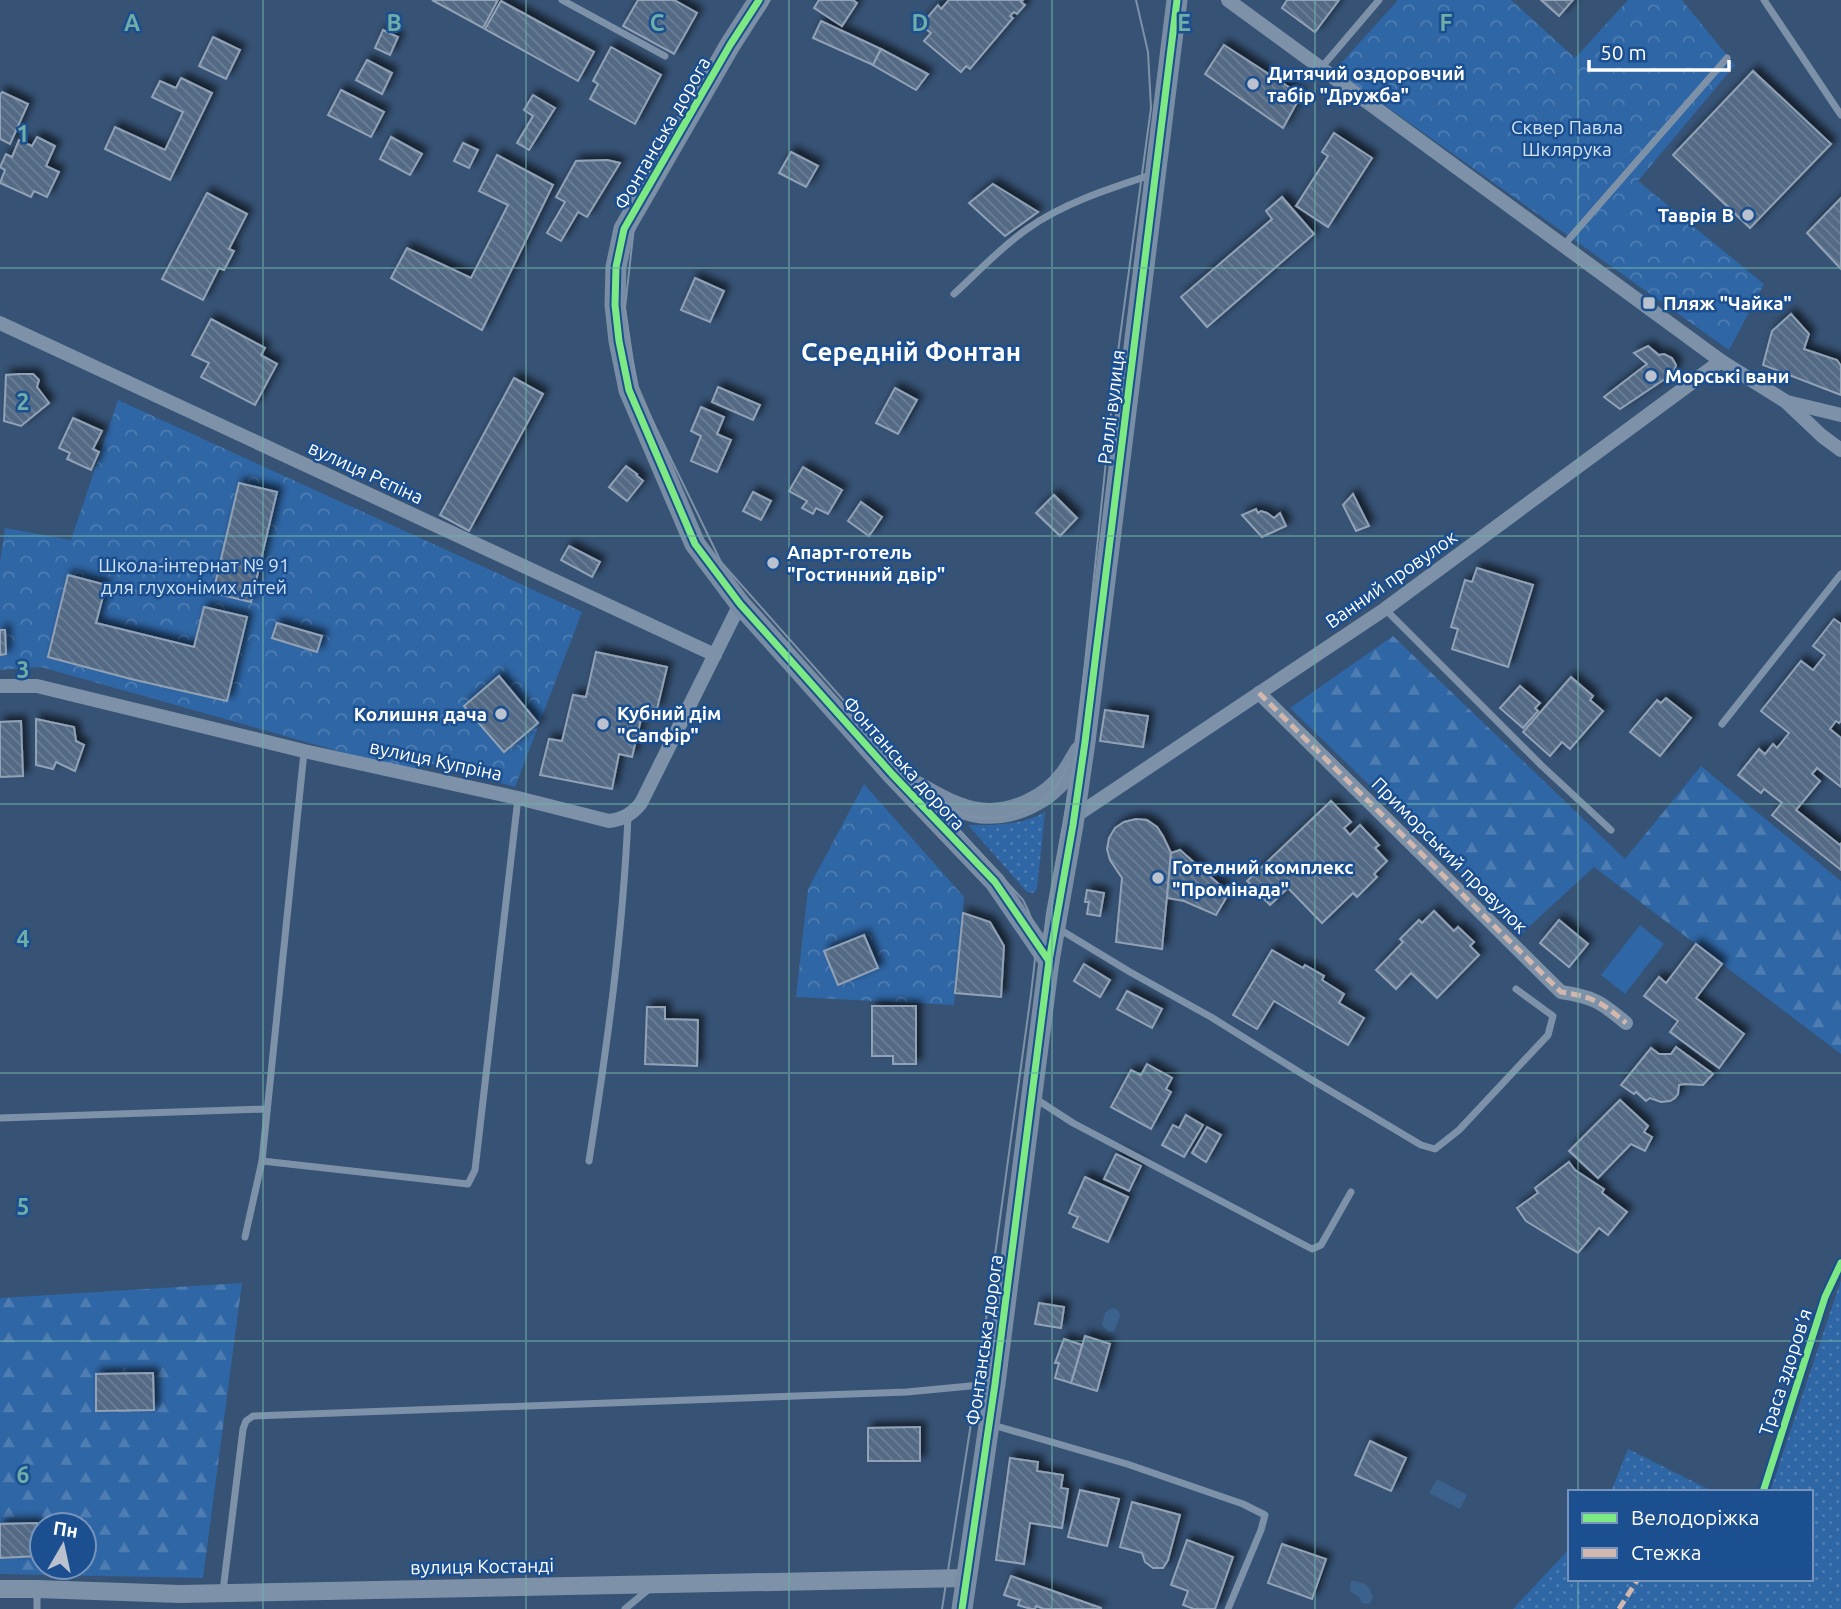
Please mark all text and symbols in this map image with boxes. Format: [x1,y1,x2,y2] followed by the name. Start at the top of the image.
[124,10,140,35] text: A
[386,10,402,35] text: B
[650,10,665,35] text: C
[912,10,928,35] text: D
[1177,10,1191,35] text: E
[1440,10,1453,35] text: F
[1589,28,1729,72] scale bar
[1600,40,1647,64] text: 50 m
[609,53,715,213] street label: Фонтанська дорога
[1267,62,1465,106] place label: Дитячий оздоровчий табір "Дружба"
[1245,76,1261,92] marker: Дитячий оздоровчий табір "Дружба"
[1511,116,1623,160] park label: Сквер Павла Шклярука
[17,121,29,146] text: 1
[1658,204,1734,226] place label: Таврія В
[1740,207,1756,223] marker: Таврія В
[1663,292,1792,314] place label: Пляж "Чайка"
[1641,295,1657,311] marker: Пляж "Чайка"
[801,337,1021,366] district label: Середній Фонтан
[1093,349,1129,465] street label: Раллі вулиця
[1665,365,1789,387] place label: Морські вани
[1643,368,1659,384] marker: Морські вани
[17,389,29,414] text: 2
[305,436,427,508] street label: вулиця Рєпіна
[1321,525,1461,633] street label: Ванний провулок
[787,541,945,585] place label: Апарт-готель "Гостинний двір"
[98,554,290,598] park label: Школа-інтернат № 91 для глухонімих дітей
[765,555,781,571] marker: Апарт-готель "Гостинний двір"
[17,657,29,682] text: 3
[838,692,970,834] street label: Фонтанська дорога
[617,702,721,746] place label: Кубний дім "Сапфір"
[354,703,487,725] place label: Колишня дача
[493,706,509,722] marker: Колишня дача
[595,716,611,732] marker: Кубний дім "Сапфір"
[368,735,504,785] street label: вулиця Купріна
[1368,773,1533,938] street label: Приморський провулок
[1172,856,1354,900] place label: Готелний комплекс "Промінада"
[1150,870,1166,886] marker: Готелний комплекс "Промінада"
[17,926,30,951] text: 4
[17,1194,29,1219] text: 5
[961,1253,1007,1427] street label: Фонтанська дорога
[1754,1306,1816,1438] street label: Траса здоров’я
[17,1462,30,1487] text: 6
[1568,1490,1813,1581] legend
[1631,1505,1760,1529] text: Велодоріжка
[28,1511,98,1581] north arrow
[52,1516,80,1542] text: Пн
[1631,1540,1702,1564] text: Стежка
[410,1554,554,1578] street label: вулиця Костанді

